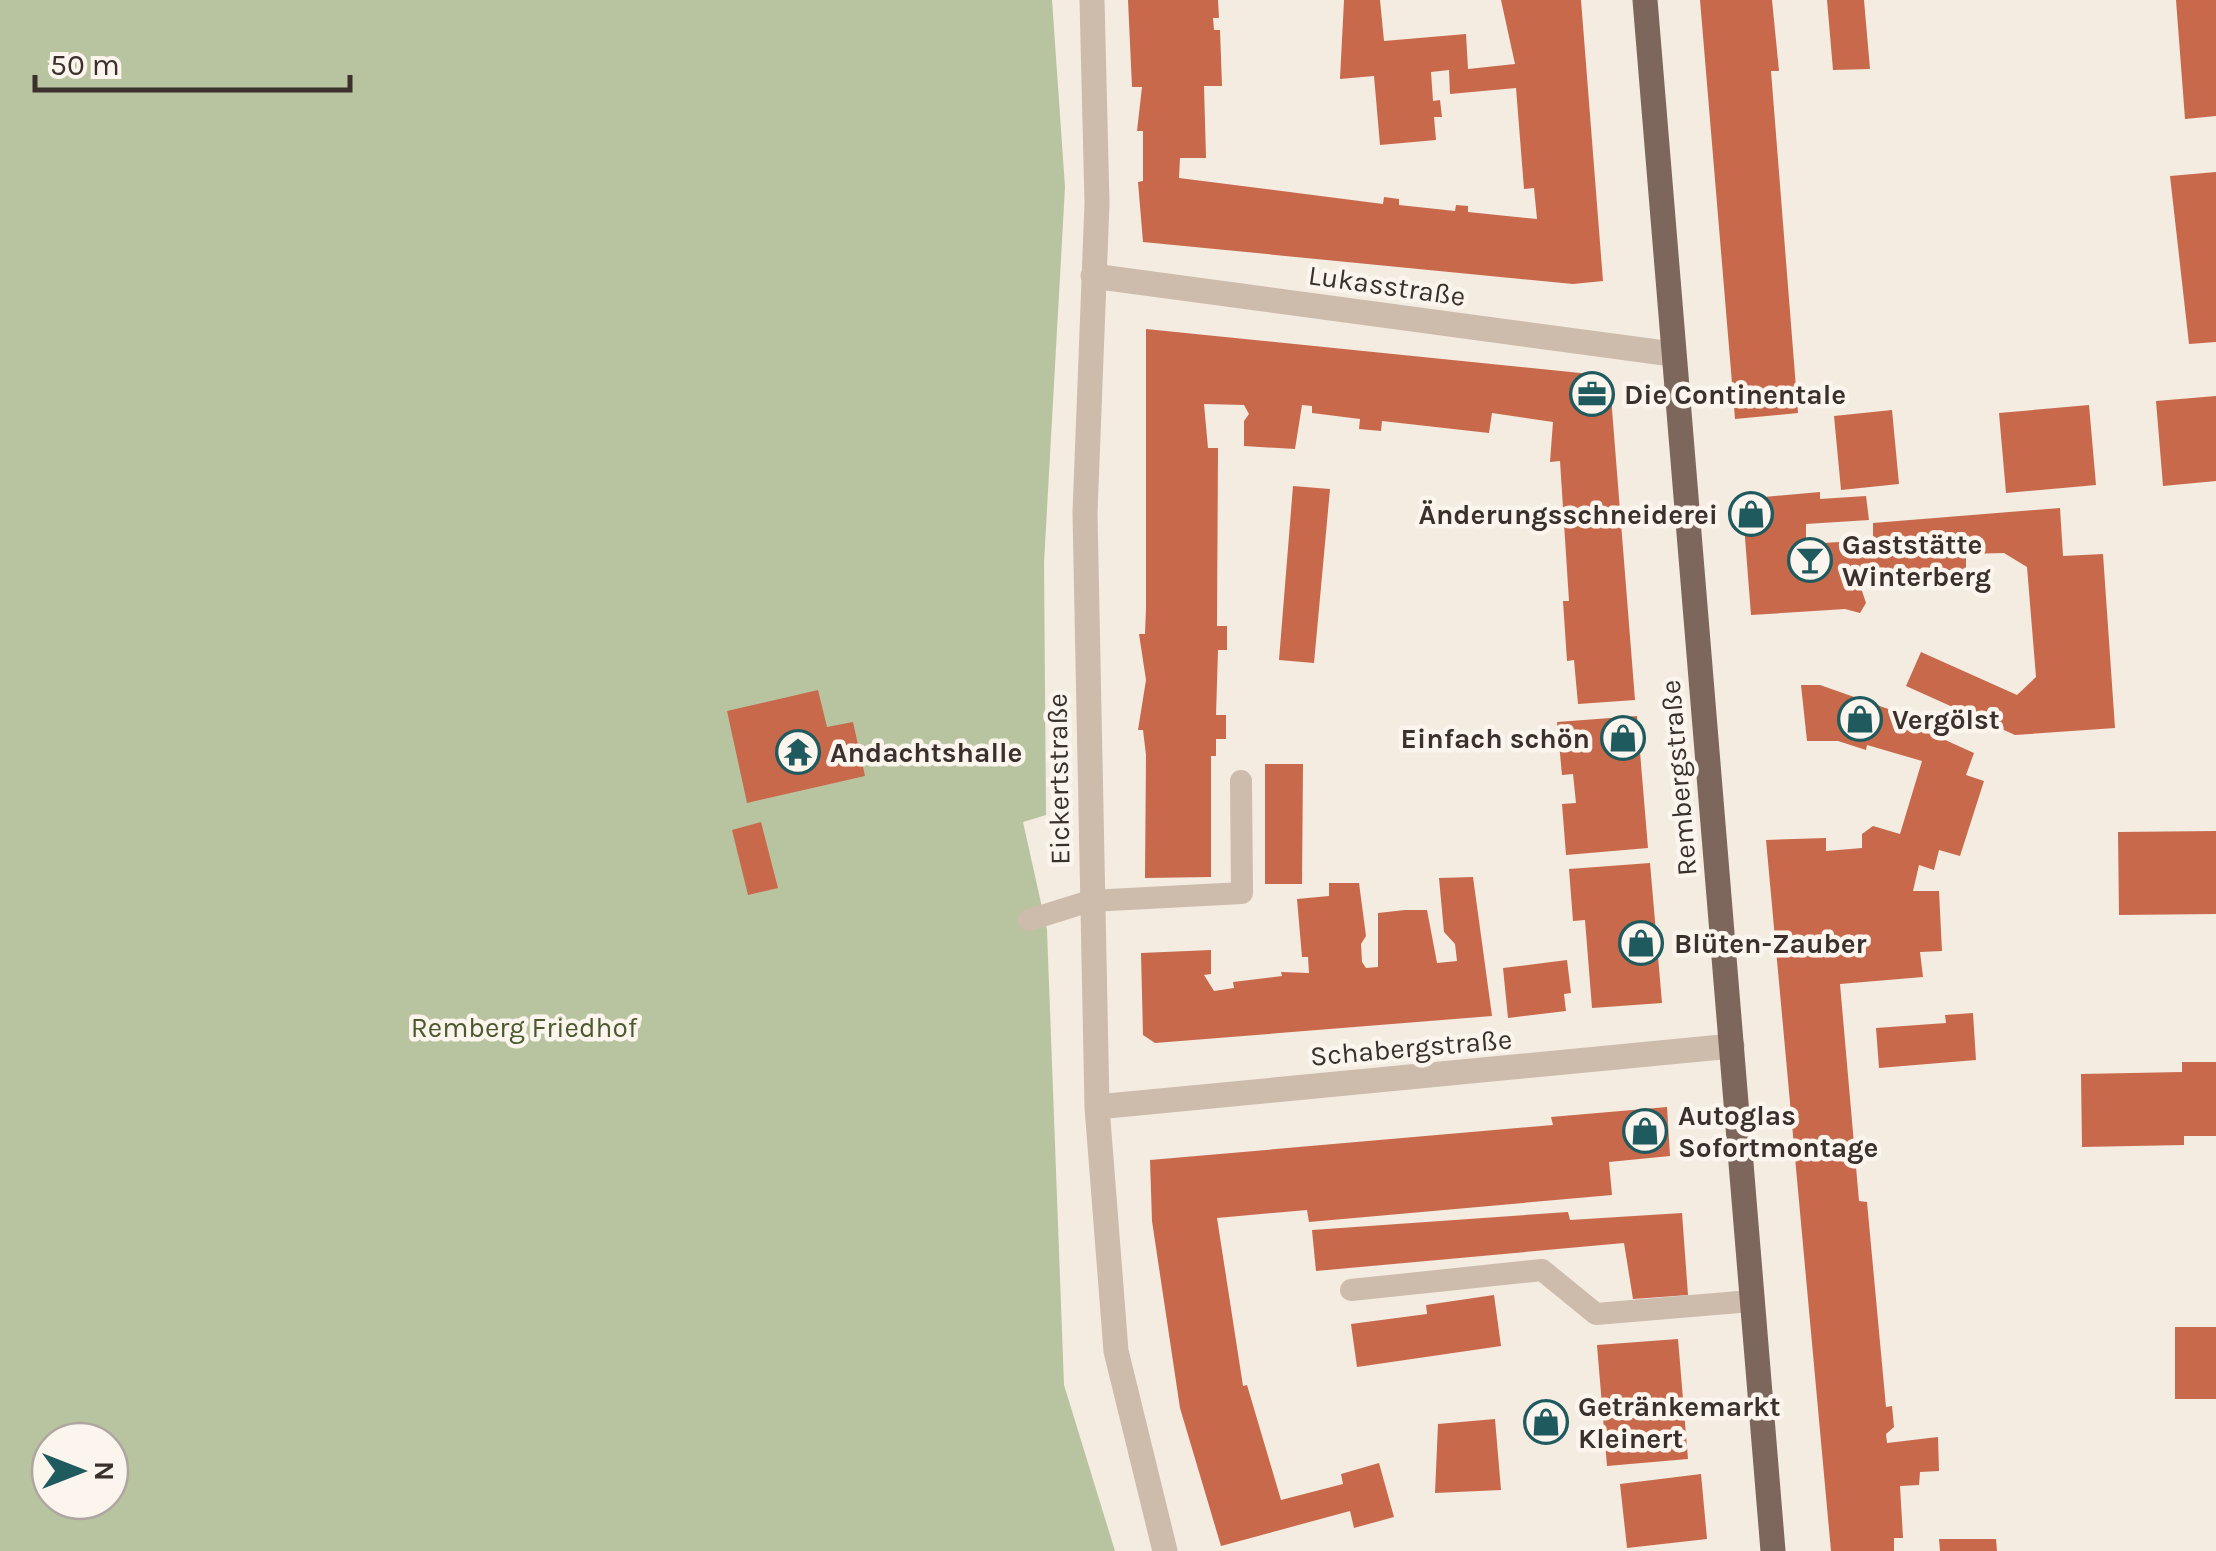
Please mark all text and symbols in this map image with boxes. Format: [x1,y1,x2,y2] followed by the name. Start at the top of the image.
[35,30,350,92] scale bar
[50,47,120,83] text: 50 m
[1306,258,1468,313] street label: Lukasstraße
[1569,371,1615,417] office icon: Die Continentale
[1624,378,1846,411] place label: Die Continentale
[1728,491,1774,537] shop icon: Änderungsschneiderei
[1418,498,1718,531] place label: Änderungsschneiderei
[1842,528,1991,593] place label: Gaststätte Winterberg
[1787,537,1833,583] bar icon: Gaststätte Winterberg
[1653,679,1703,877] street label: Rembergstraße
[1041,693,1076,865] street label: Eickertstraße
[1837,696,1883,742] shop icon: Vergölst
[1892,703,2000,736] place label: Vergölst
[1600,715,1646,761] shop icon: Einfach schön
[1401,722,1590,755] place label: Einfach schön
[775,729,821,775] temple icon: Andachtshalle
[830,736,1022,769] place label: Andachtshalle
[1618,920,1664,966] shop icon: Blüten-Zauber
[1674,927,1867,960] place label: Blüten-Zauber
[411,1011,638,1044] park label: Remberg Friedhof
[1309,1022,1513,1073] street label: Schabergstraße
[1678,1099,1878,1164] place label: Autoglas Sofortmontage
[1622,1108,1668,1154] shop icon: Autoglas Sofortmontage
[1578,1390,1781,1455] place label: Getränkemarkt Kleinert
[1523,1399,1569,1445] shop icon: Getränkemarkt Kleinert
[30,1421,130,1521] north arrow
[88,1461,121,1481] text: N

